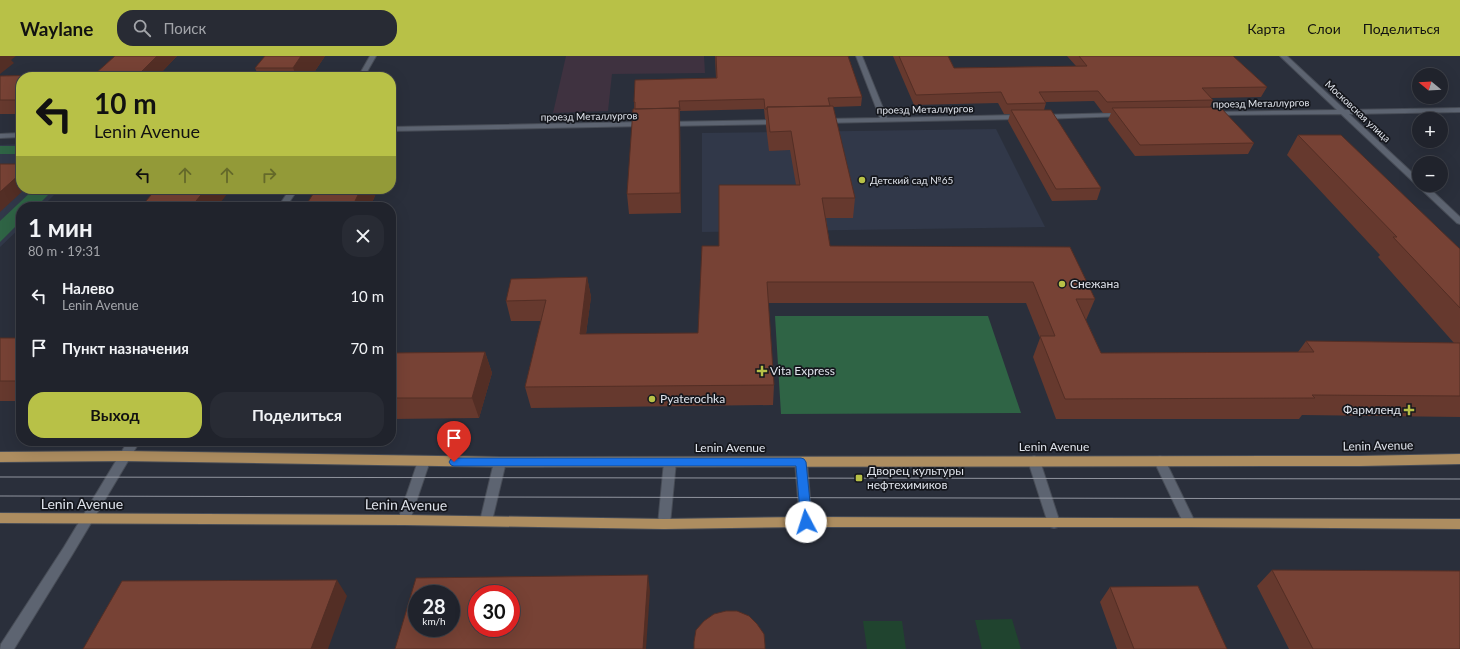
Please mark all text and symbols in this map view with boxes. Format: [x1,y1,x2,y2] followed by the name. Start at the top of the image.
[117,10,397,46] search box
[20,17,93,40] text: Waylane
[131,17,153,39] icon: search
[163,19,206,37] text: Поиск
[1247,20,1285,37] text: Карта
[1307,20,1341,37] text: Слои
[1363,20,1440,37] text: Поделиться
[1412,68,1448,104] north arrow
[1412,68,1448,192] map controls
[1323,78,1393,144] street label: Московская улица
[94,86,157,120] text: 10 m
[28,88,80,140] icon: left
[1213,96,1309,110] street label: проезд Металлургов
[877,102,973,116] street label: проезд Металлургов
[541,109,637,123] street label: проезд Металлургов
[1412,112,1448,148] button: +
[94,120,200,142] text: Lenin Avenue
[1412,156,1448,192] button: −
[132,164,154,186] icon: left
[174,164,196,186] icon: ahead
[216,164,238,186] icon: ahead
[258,164,280,186] icon: right
[870,174,953,186] place label: Детский сад №65
[857,175,867,185] marker: Детский сад №65
[28,213,93,242] text: 1 мин
[342,215,384,257] button: close
[28,243,101,259] text: 80 m · 19:31
[1070,276,1119,291] place label: Снежана
[62,279,114,297] text: Налево
[1057,279,1067,289] marker: Снежана
[28,285,50,307] icon: left
[350,287,384,305] text: 10 m
[62,297,139,313] text: Lenin Avenue
[28,337,50,359] icon: arrive
[62,339,189,357] text: Пункт назначения
[350,339,384,357] text: 70 m
[770,363,835,378] place label: Vita Express
[757,366,767,376] marker: Vita Express
[660,391,725,406] place label: Pyaterochka
[28,392,202,438] button: Выход
[210,392,384,438] button: Поделиться
[647,394,657,404] marker: Pyaterochka
[1343,402,1402,417] place label: Фармленд
[1404,405,1414,415] marker: Фармленд
[437,421,471,462] pin
[443,427,465,449] icon: arrive
[1342,437,1413,454] street label: Lenin Avenue
[1019,439,1089,454] street label: Lenin Avenue
[695,440,765,455] street label: Lenin Avenue
[867,463,964,492] place label: Дворец культуры нефтехимиков
[854,473,864,483] marker: Дворец культуры нефтехимиков
[41,495,123,512] street label: Lenin Avenue
[365,495,447,514] street label: Lenin Avenue
[785,501,827,543] position arrow
[468,585,520,637] speed limit sign: 30
[422,594,446,618] text: 28
[422,615,446,627] text: km/h

